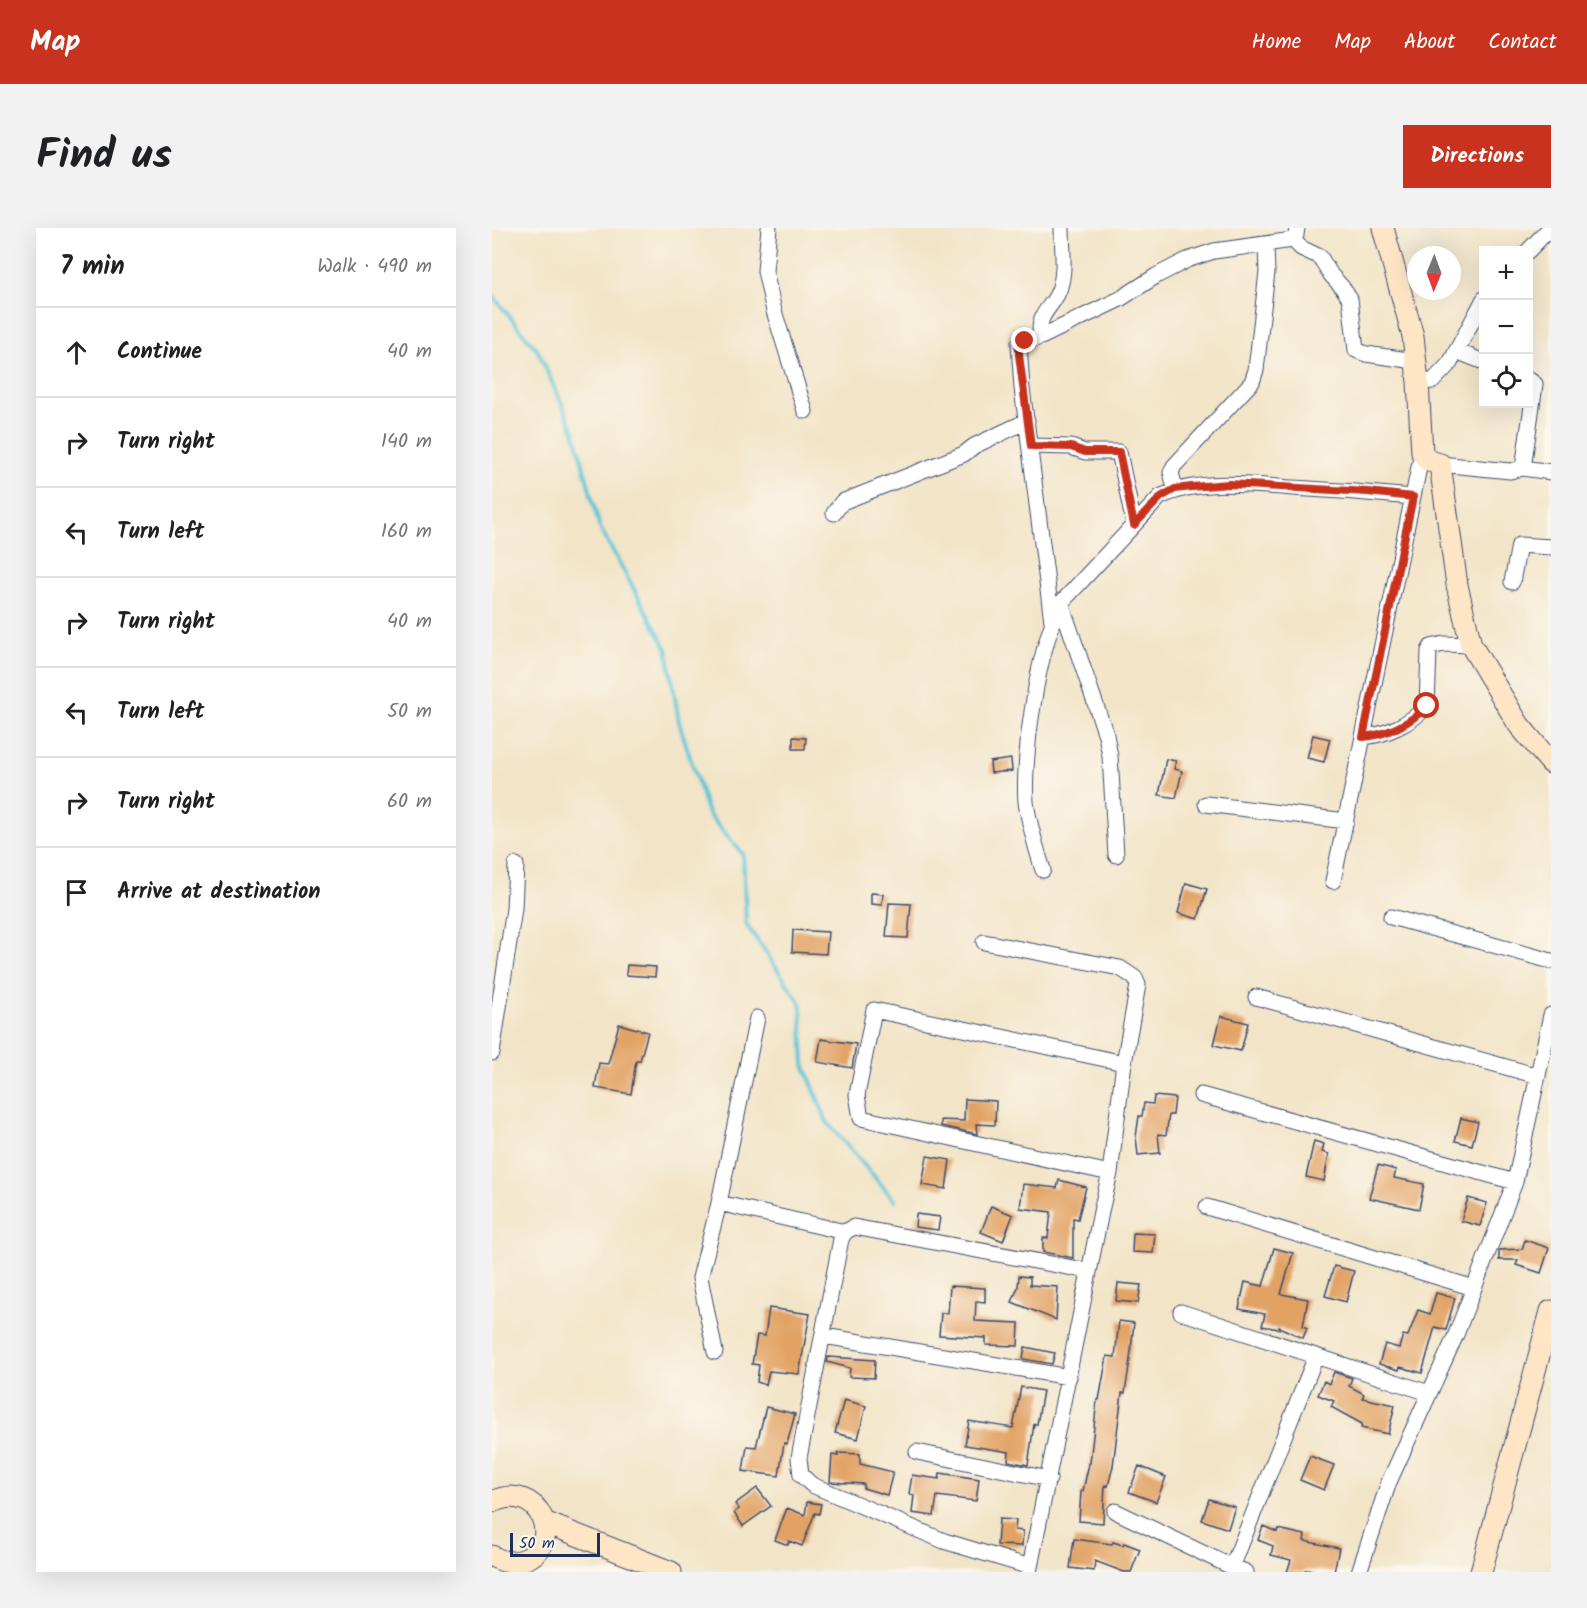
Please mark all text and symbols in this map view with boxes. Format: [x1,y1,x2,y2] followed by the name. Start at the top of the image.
[30,20,81,65] text: Map
[1252,26,1301,59] text: Home
[1334,26,1371,59] text: Map
[1404,26,1455,59] text: About
[1488,26,1557,59] text: Contact
[36,123,172,190] text: Find us
[1403,125,1551,188] button: Directions
[60,246,125,288] text: 7 min
[1407,246,1461,300] north arrow
[1479,246,1533,408] map controls
[1479,246,1533,300] button: +
[317,251,432,283] text: Walk · 490 m
[1479,300,1533,354] button: −
[1011,327,1037,353] route end
[117,335,202,370] text: Continue
[60,336,93,369] icon: ahead
[387,336,432,368] text: 40 m
[1479,354,1533,408] button: locate
[117,425,215,460] text: Turn right
[60,426,93,459] icon: right
[381,426,432,458] text: 140 m
[117,515,204,550] text: Turn left
[60,516,93,549] icon: left
[381,516,432,548] text: 160 m
[117,605,215,640] text: Turn right
[60,606,93,639] icon: right
[387,606,432,638] text: 40 m
[1413,692,1439,718] route start
[117,695,204,730] text: Turn left
[60,696,93,729] icon: left
[387,696,432,728] text: 50 m
[117,785,215,820] text: Turn right
[60,786,93,819] icon: right
[387,786,432,818] text: 60 m
[117,875,320,910] text: Arrive at destination
[60,876,93,909] icon: arrive
[510,1530,600,1558] scale bar
[519,1531,555,1556] text: 50 m

